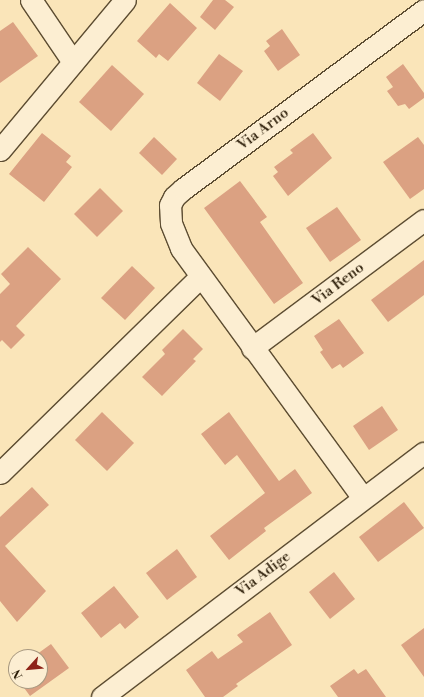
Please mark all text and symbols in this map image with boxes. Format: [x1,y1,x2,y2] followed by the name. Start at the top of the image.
[234,104,292,154] street label: Via Arno
[308,259,368,309] street label: Via Reno
[232,547,294,601] street label: Via Adige
[8,649,48,689] north arrow
[10,667,26,681] text: N

